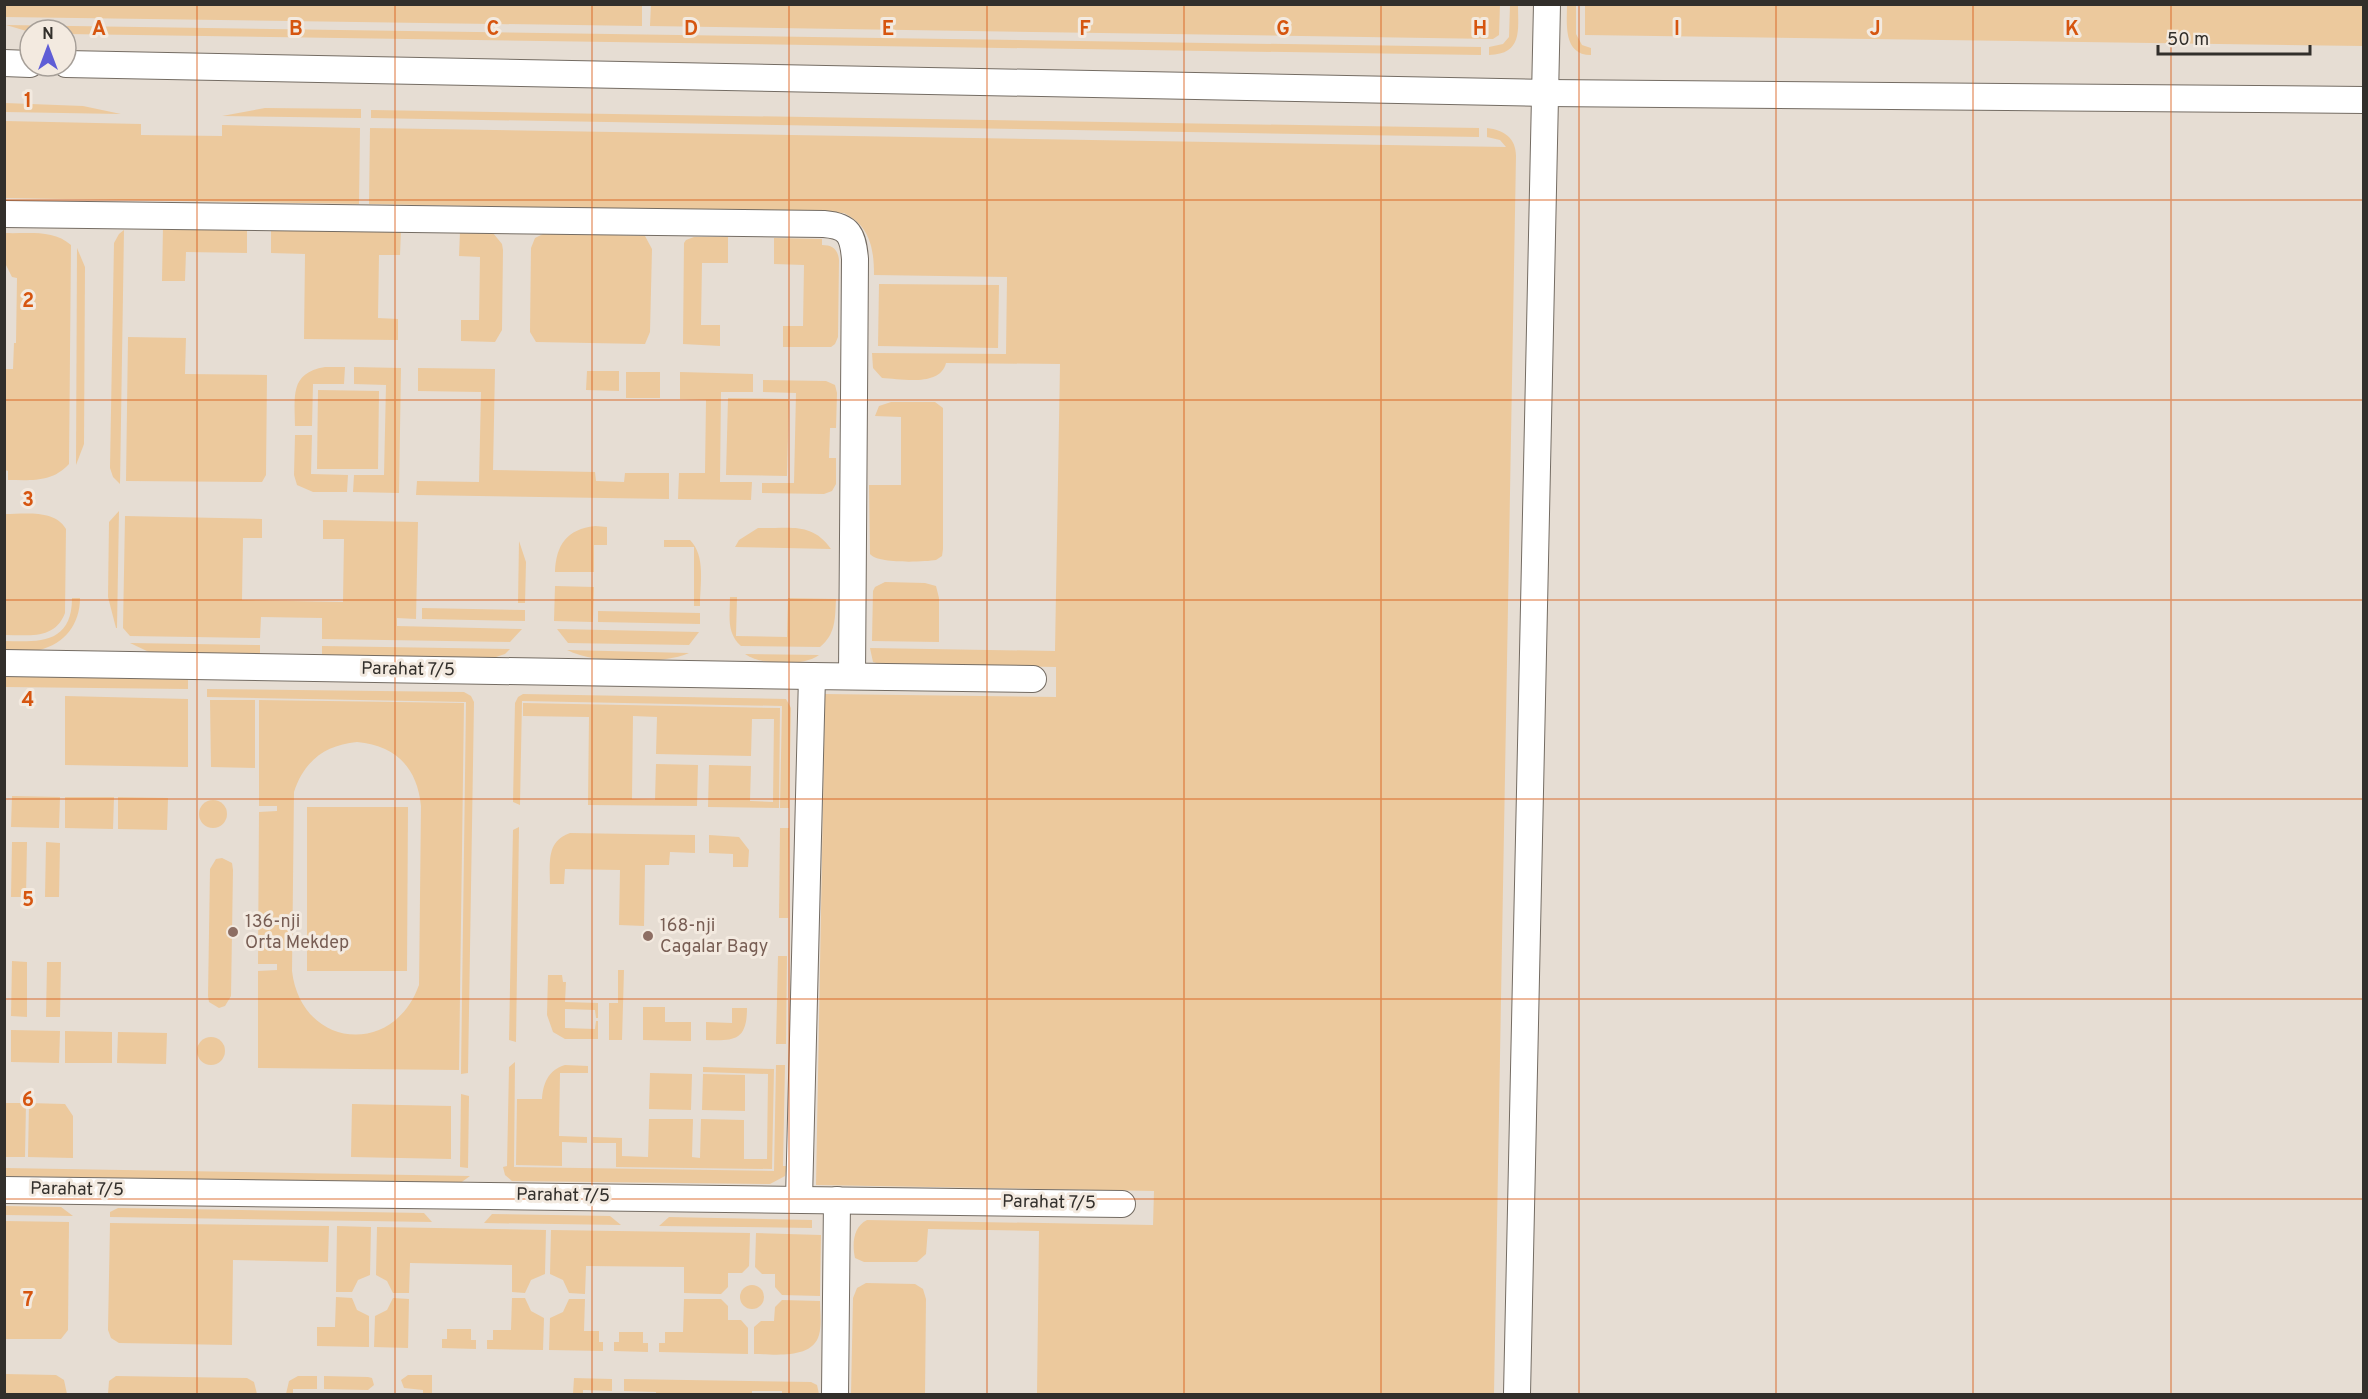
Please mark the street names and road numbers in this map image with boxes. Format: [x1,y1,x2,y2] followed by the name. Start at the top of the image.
[361,658,455,682] street label: Parahat 7/5
[30,1178,124,1202] street label: Parahat 7/5
[516,1184,610,1208] street label: Parahat 7/5
[1002,1191,1096,1215] street label: Parahat 7/5

